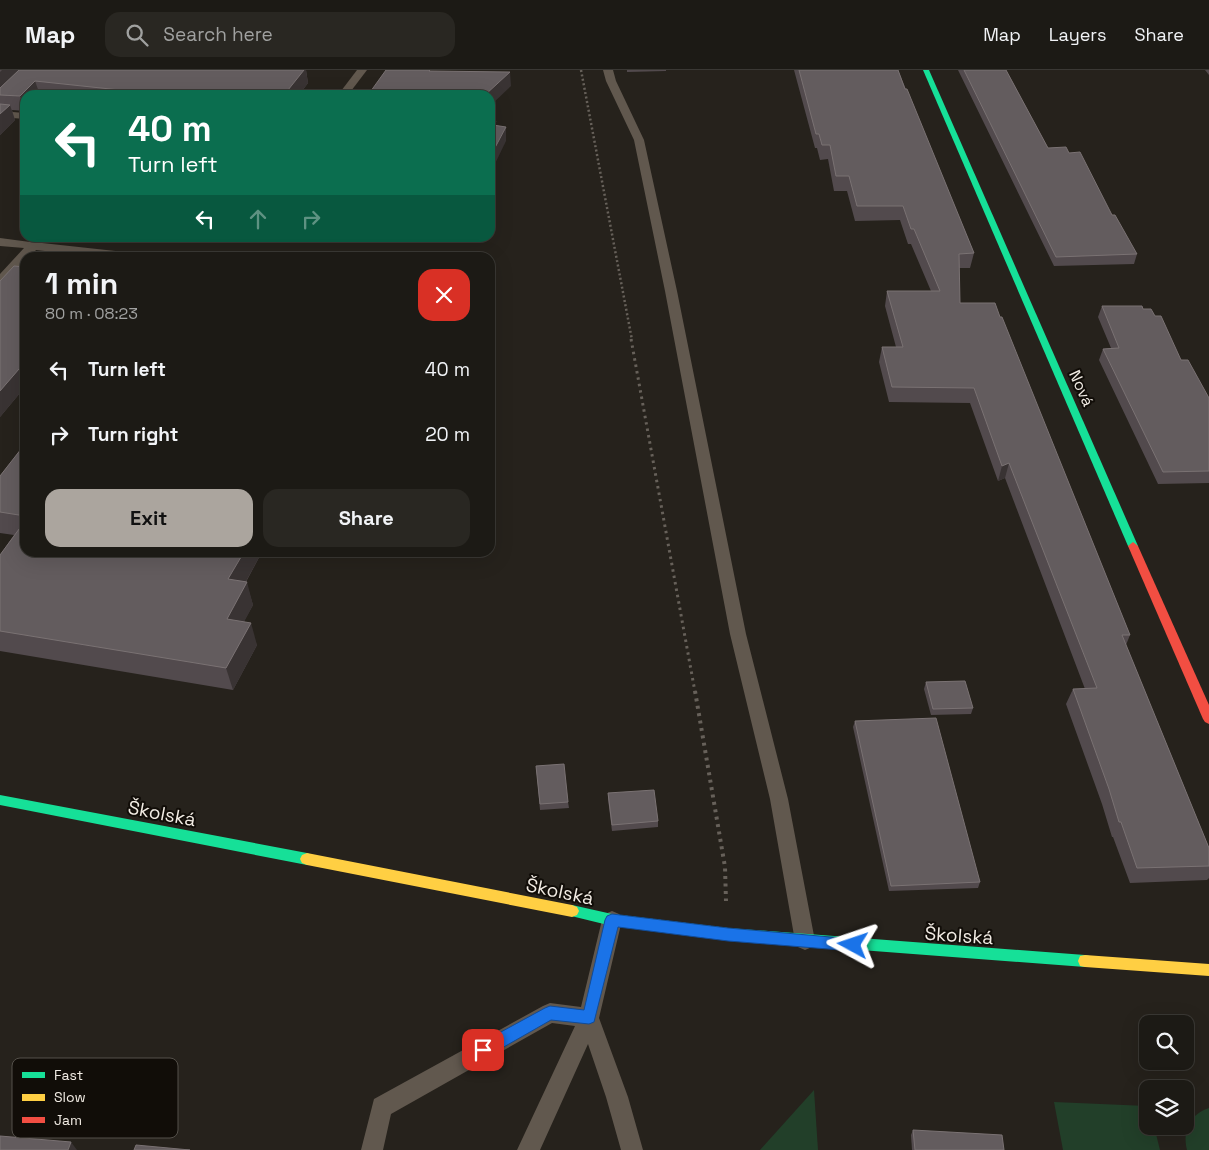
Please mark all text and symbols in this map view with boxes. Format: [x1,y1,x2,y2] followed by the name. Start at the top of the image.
[105,12,455,57] search box
[25,19,75,50] text: Map
[123,21,151,49] icon: search
[163,22,273,47] text: Search here
[983,23,1021,46] text: Map
[1049,23,1106,46] text: Layers
[1134,23,1184,46] text: Share
[128,107,212,151] text: 40 m
[45,110,110,175] icon: left
[128,150,218,178] text: Turn left
[191,205,219,233] icon: left
[244,205,272,233] icon: ahead
[297,205,325,233] icon: right
[45,264,118,303] text: 1 min
[418,269,470,321] button: close
[45,303,138,324] text: 80 m · 08:23
[45,356,73,384] icon: left
[88,357,166,382] text: Turn left
[425,357,470,382] text: 40 m
[1064,367,1099,410] street label: Nová
[45,421,73,449] icon: right
[88,422,178,447] text: Turn right
[425,422,470,447] text: 20 m
[45,489,253,547] button: Exit
[263,489,470,547] button: Share
[126,795,198,832] street label: Školská
[524,872,596,911] street label: Školská
[826,918,878,970] position arrow
[924,921,994,950] street label: Školská
[1139,1015,1194,1135] map controls
[1139,1015,1194,1070] button: search
[462,1029,504,1071] pin
[469,1036,497,1064] icon: arrive
[12,1058,178,1138] legend
[54,1066,83,1084] text: Fast
[1139,1080,1194,1135] button: layers
[54,1088,86,1106] text: Slow
[54,1111,82,1129] text: Jam

